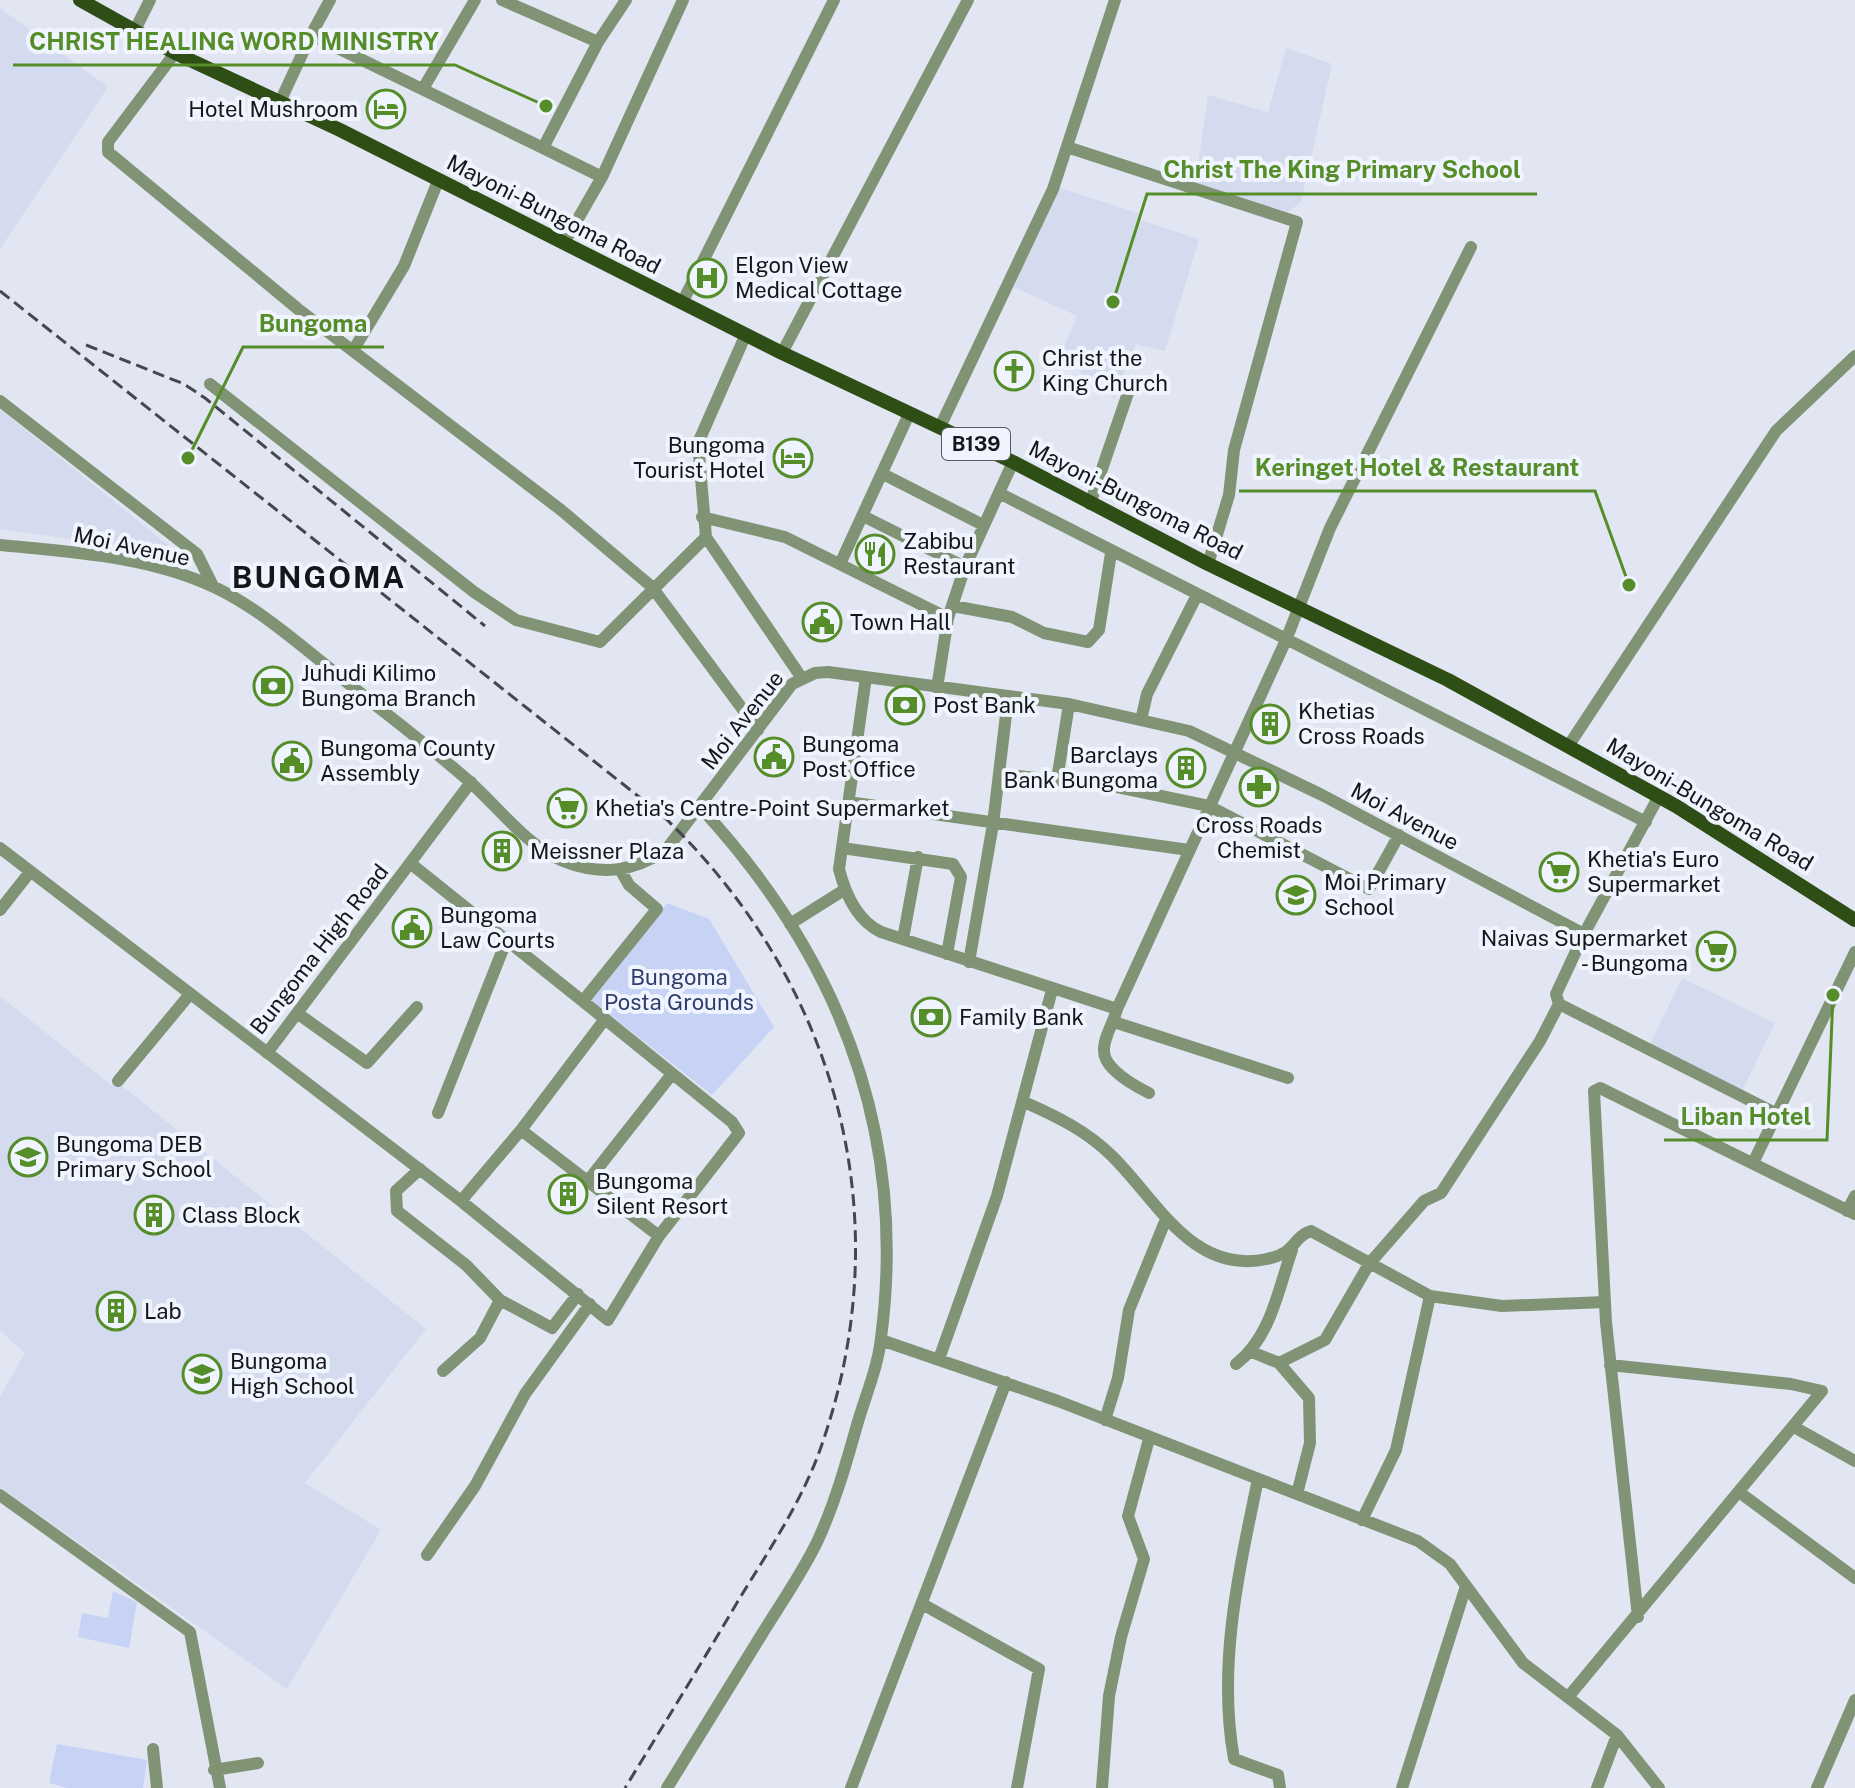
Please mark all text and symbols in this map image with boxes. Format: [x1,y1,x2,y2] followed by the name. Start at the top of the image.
[13,17,455,65] callout: CHRIST HEALING WORD MINISTRY
[29,27,439,55] text: CHRIST HEALING WORD MINISTRY
[365,88,407,130] hotel icon: Hotel Mushroom
[188,96,358,122] place label: Hotel Mushroom
[1147,146,1537,194] callout: Christ The King Primary School
[443,149,665,279] street label: Mayoni-Bungoma Road
[1163,155,1521,183] text: Christ The King Primary School
[735,252,902,303] place label: Elgon View Medical Cottage
[686,257,728,299] hospital icon: Elgon View Medical Cottage
[243,299,384,347] callout: Bungoma
[259,309,367,337] text: Bungoma
[1042,345,1168,396] place label: Christ the King Church
[993,350,1035,392] church icon: Christ the King Church
[942,428,1010,460] road number: B139
[633,432,765,483] place label: Bungoma Tourist Hotel
[1025,435,1247,565] street label: Mayoni-Bungoma Road
[772,437,814,479] hotel icon: Bungoma Tourist Hotel
[1239,443,1595,491] callout: Keringet Hotel & Restaurant
[1255,453,1579,481] text: Keringet Hotel & Restaurant
[72,521,192,571] street label: Moi Avenue
[903,528,1016,579] place label: Zabibu Restaurant
[854,533,896,575] restaurant icon: Zabibu Restaurant
[232,559,406,595] district label: BUNGOMA
[801,601,843,643] public building icon: Town Hall
[850,609,951,635] place label: Town Hall
[301,660,476,711] place label: Juhudi Kilimo Bungoma Branch
[252,665,294,707] bank icon: Juhudi Kilimo Bungoma Branch
[695,665,789,775] street label: Moi Avenue
[884,684,926,726] bank icon: Post Bank
[933,692,1036,718] place label: Post Bank
[1298,698,1425,749] place label: Khetias Cross Roads
[1249,703,1291,745] building icon: Khetias Cross Roads
[802,731,916,782] place label: Bungoma Post Office
[1602,732,1818,876] street label: Mayoni-Bungoma Road
[320,735,496,786] place label: Bungoma County Assembly
[753,736,795,778] public building icon: Bungoma Post Office
[271,740,313,782] public building icon: Bungoma County Assembly
[1003,742,1158,793] place label: Barclays Bank Bungoma
[1165,747,1207,789] building icon: Barclays Bank Bungoma
[1238,766,1280,808] pharmacy icon: Cross Roads Chemist
[1347,777,1463,855] street label: Moi Avenue
[546,787,588,829] supermarket icon: Khetia's Centre-Point Supermarket
[595,795,949,821] place label: Khetia's Centre-Point Supermarket
[1196,812,1322,863] place label: Cross Roads Chemist
[481,830,523,872] building icon: Meissner Plaza
[530,838,684,864] place label: Meissner Plaza
[1587,846,1721,897] place label: Khetia's Euro Supermarket
[1538,851,1580,893] supermarket icon: Khetia's Euro Supermarket
[245,859,393,1039] street label: Bungoma High Road
[1324,869,1447,920] place label: Moi Primary School
[1275,874,1317,916] school or university icon: Moi Primary School
[440,902,555,953] place label: Bungoma Law Courts
[391,907,433,949] public building icon: Bungoma Law Courts
[1481,925,1688,976] place label: Naivas Supermarket - Bungoma
[1695,930,1737,972] supermarket icon: Naivas Supermarket - Bungoma
[604,964,754,1015] park label: Bungoma Posta Grounds
[910,996,952,1038] bank icon: Family Bank
[959,1004,1084,1030] place label: Family Bank
[1664,1092,1827,1140] callout: Liban Hotel
[1680,1102,1812,1130] text: Liban Hotel
[56,1131,212,1182] place label: Bungoma DEB Primary School
[7,1136,49,1178] school or university icon: Bungoma DEB Primary School
[596,1168,728,1219] place label: Bungoma Silent Resort
[547,1173,589,1215] building icon: Bungoma Silent Resort
[133,1194,175,1236] building icon: Class Block
[182,1202,301,1228] place label: Class Block
[95,1290,137,1332] building icon: Lab
[144,1298,182,1324] place label: Lab
[230,1348,355,1399] place label: Bungoma High School
[181,1353,223,1395] school or university icon: Bungoma High School

